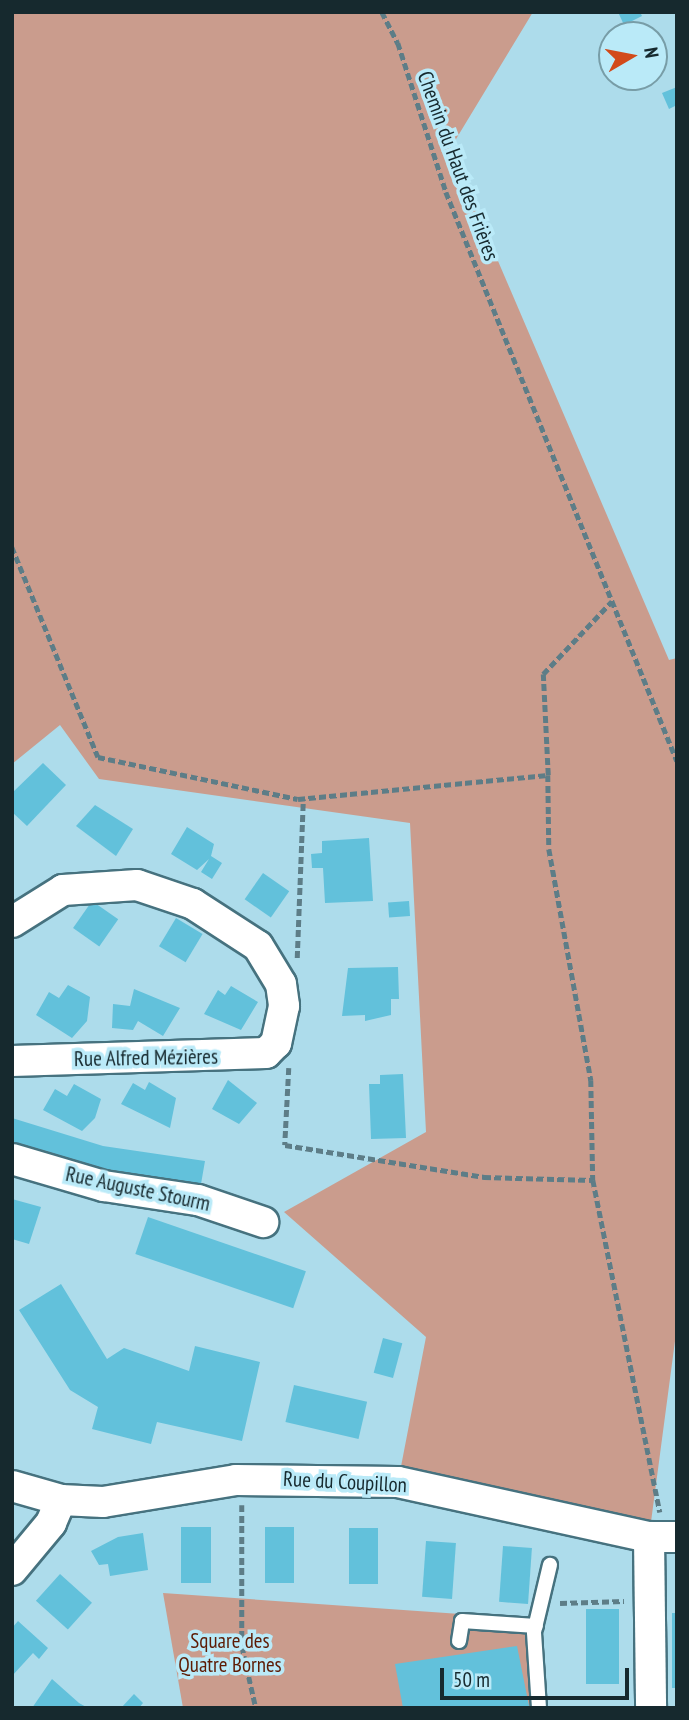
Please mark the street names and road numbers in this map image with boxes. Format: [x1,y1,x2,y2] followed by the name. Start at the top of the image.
[412,68,504,264] street label: Chemin du Haut des Frières
[73,1044,219,1072] street label: Rue Alfred Mézières
[63,1161,213,1217] street label: Rue Auguste Stourm
[282,1466,408,1498] street label: Rue du Coupillon

